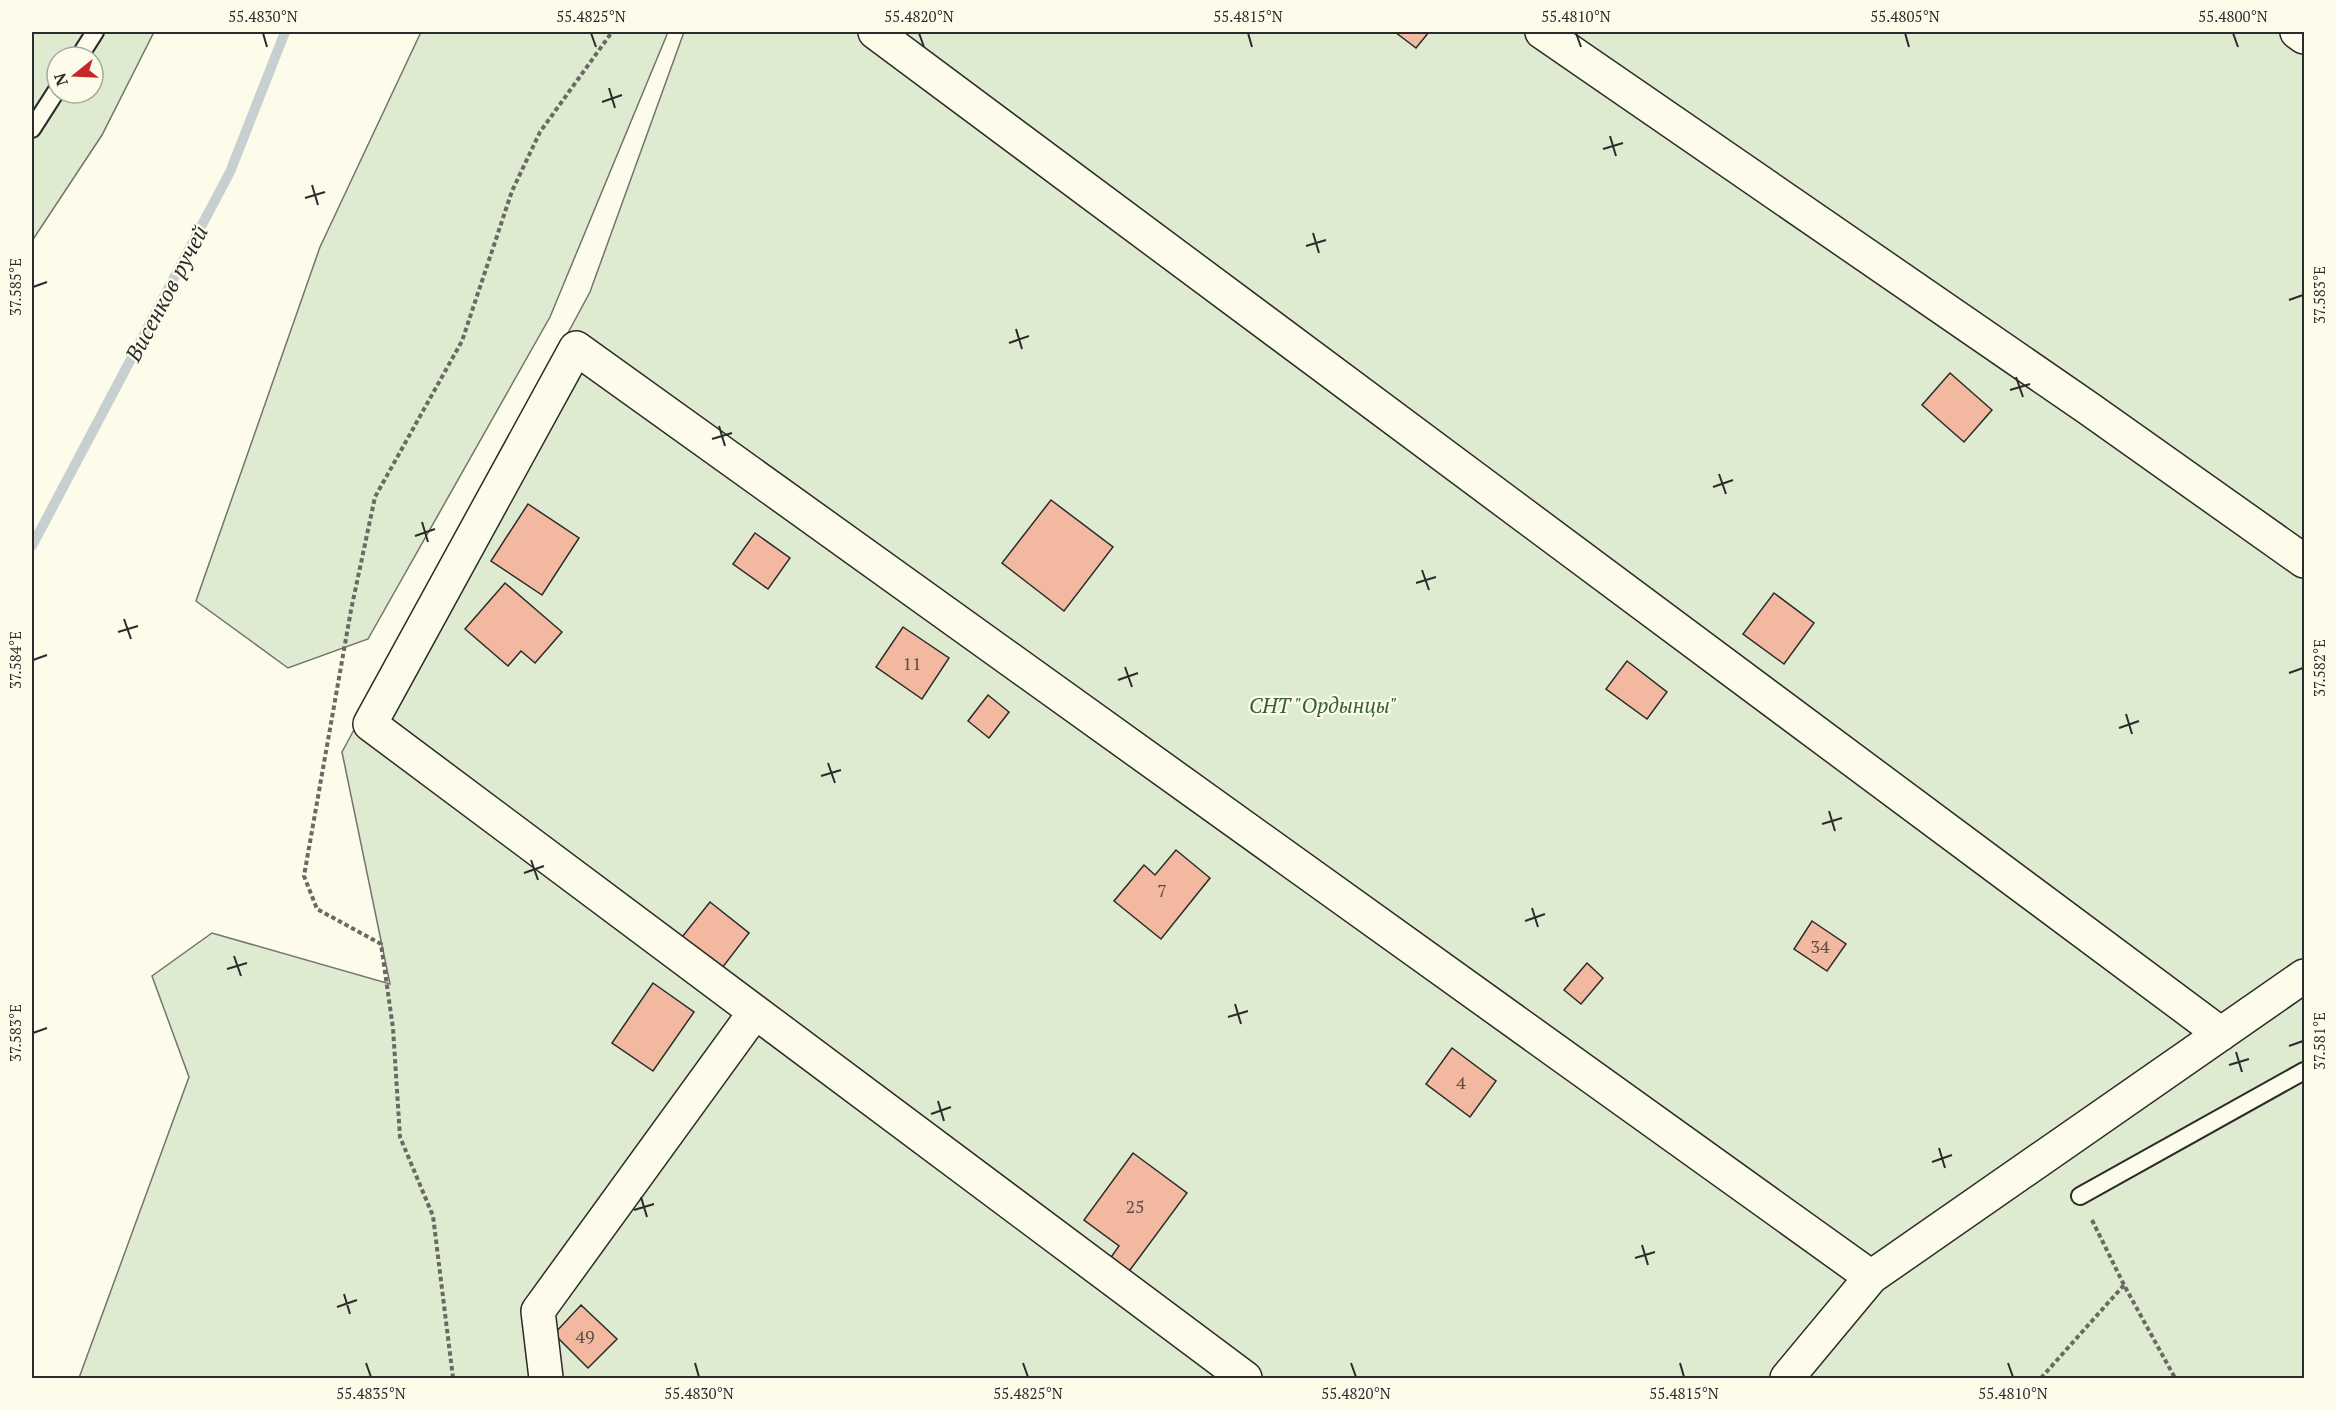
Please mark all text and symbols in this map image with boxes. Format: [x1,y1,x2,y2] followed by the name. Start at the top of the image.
[228,6,298,26] text: 55.4830°N
[556,6,626,26] text: 55.4825°N
[884,6,954,26] text: 55.4820°N
[1213,6,1283,26] text: 55.4815°N
[1541,6,1611,26] text: 55.4810°N
[1870,6,1940,26] text: 55.4805°N
[2198,6,2268,26] text: 55.4800°N
[45,45,105,105] north arrow
[48,70,73,89] text: N
[118,220,214,367] water label: Висенков ручей
[5,258,25,316] text: 37.585°E
[2309,266,2329,324] text: 37.583°E
[5,631,25,689] text: 37.584°E
[2309,639,2329,697] text: 37.582°E
[902,651,922,675] house number: 11
[1249,691,1397,719] park label: СНТ "Ордынцы"
[1157,878,1167,902] house number: 7
[1810,934,1830,958] house number: 34
[5,1004,25,1062] text: 37.583°E
[2309,1012,2329,1070] text: 37.581°E
[1456,1070,1466,1094] house number: 4
[1125,1194,1145,1218] house number: 25
[575,1324,595,1348] house number: 49
[336,1383,406,1403] text: 55.4835°N
[664,1383,734,1403] text: 55.4830°N
[993,1383,1063,1403] text: 55.4825°N
[1321,1383,1391,1403] text: 55.4820°N
[1649,1383,1719,1403] text: 55.4815°N
[1978,1383,2048,1403] text: 55.4810°N

